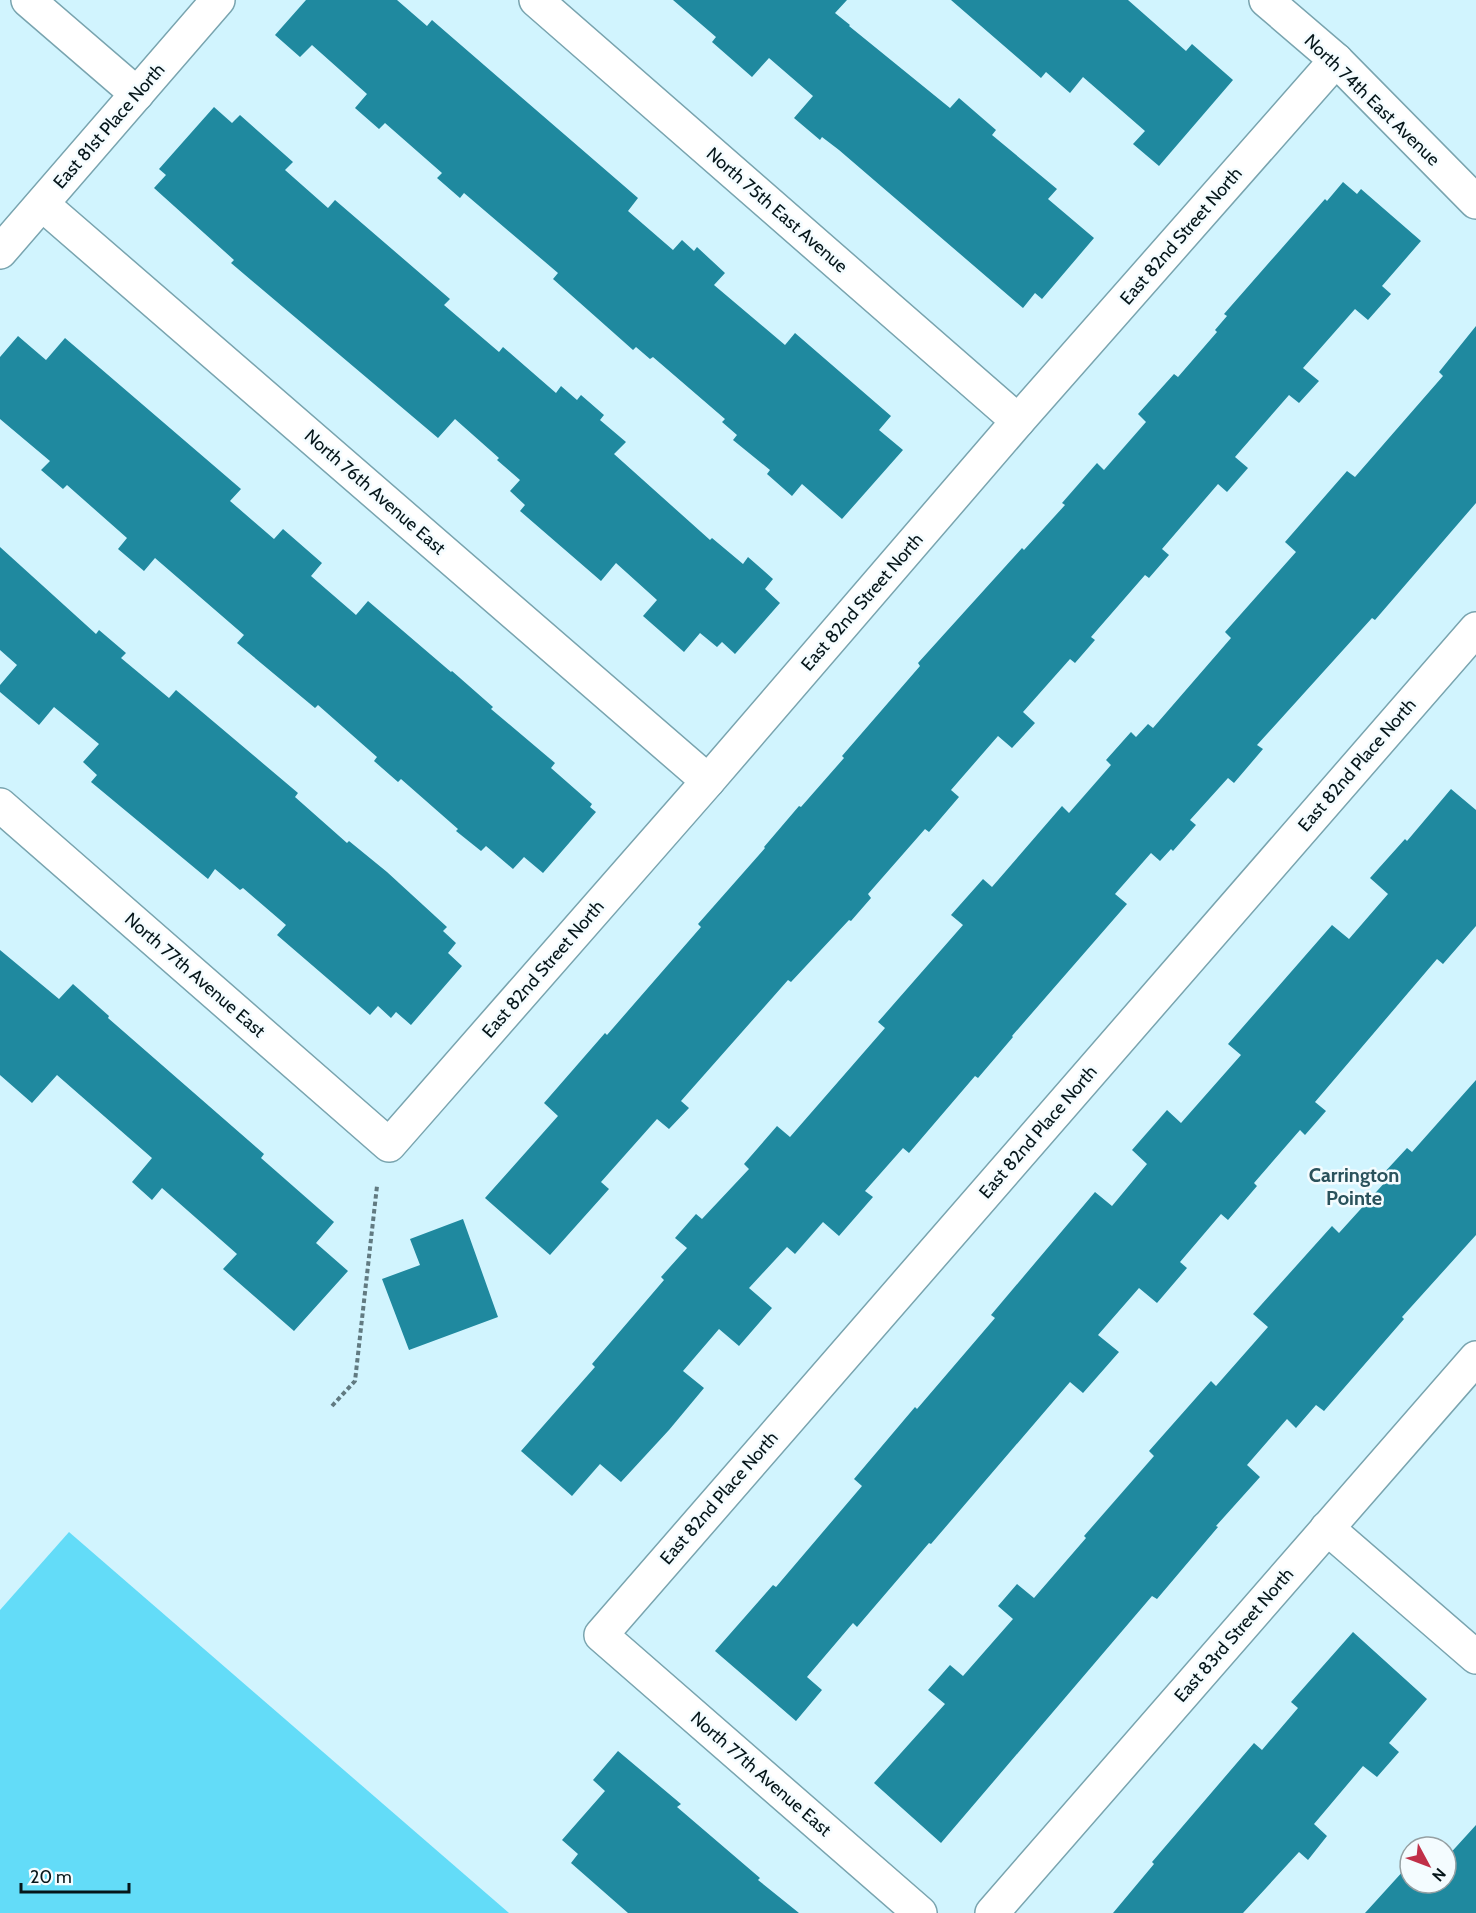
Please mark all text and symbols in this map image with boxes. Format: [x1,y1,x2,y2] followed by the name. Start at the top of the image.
[1300,30,1444,170] street label: North 74th East Avenue
[49,59,169,193] street label: East 81st Place North
[702,143,852,277] street label: North 75th East Avenue
[1115,163,1247,309] street label: East 82nd Street North
[300,425,450,559] street label: North 76th Avenue East
[796,529,928,675] street label: East 82nd Street North
[1293,694,1421,836] street label: East 82nd Place North
[477,896,609,1042] street label: East 82nd Street North
[120,908,270,1042] street label: North 77th Avenue East
[974,1061,1102,1203] street label: East 82nd Place North
[1309,1163,1399,1210] district label: Carrington Pointe
[655,1427,783,1569] street label: East 82nd Place North
[1170,1563,1298,1707] street label: East 83rd Street North
[686,1707,836,1841] street label: North 77th Avenue East
[1398,1835,1458,1895] north arrow
[21,1856,129,1894] scale bar
[1428,1864,1450,1885] text: N
[30,1866,72,1888] text: 20 m

